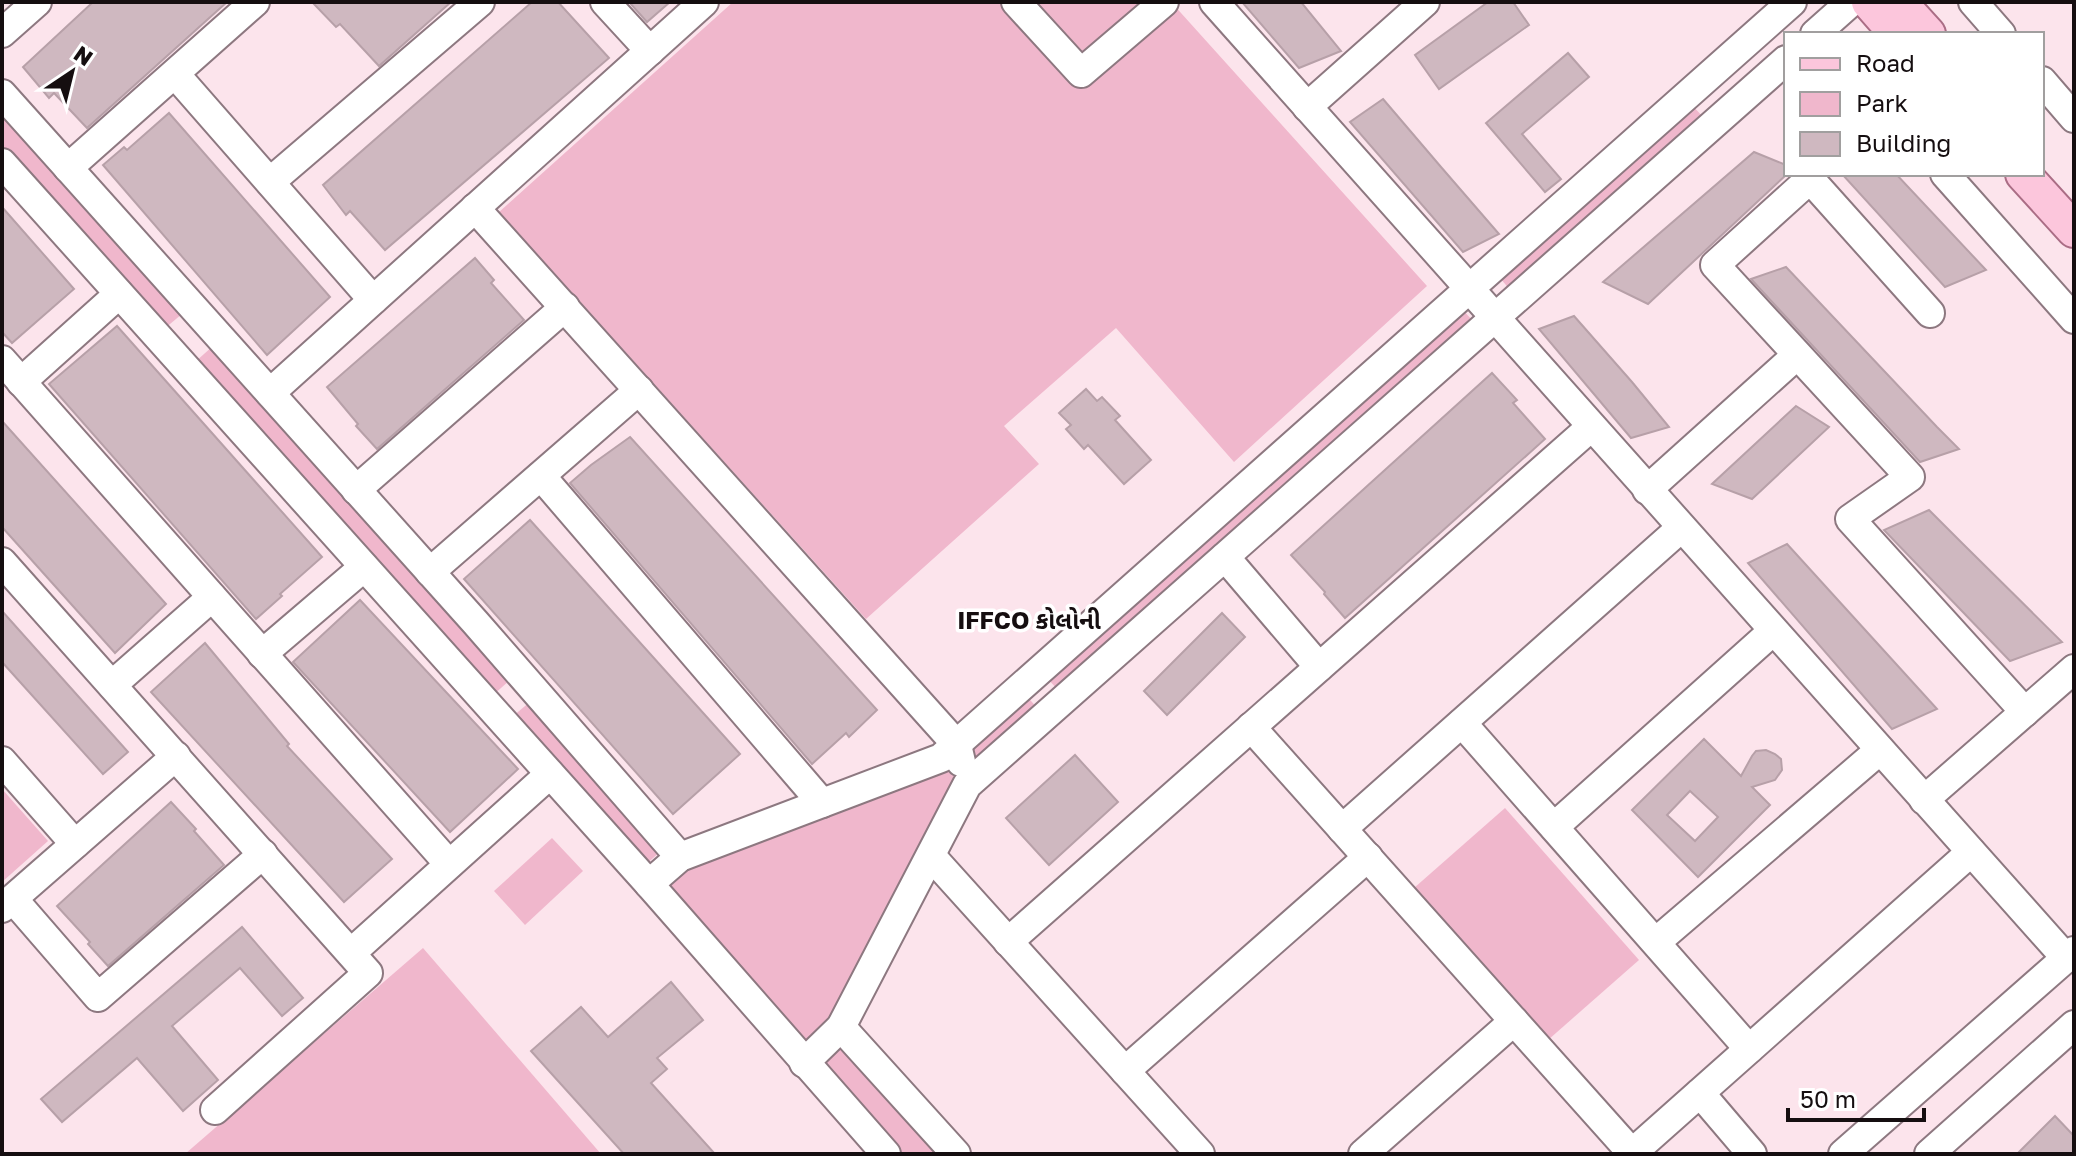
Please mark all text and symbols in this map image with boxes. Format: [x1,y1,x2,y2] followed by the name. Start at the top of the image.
[32,32,112,112] north arrow
[1784,32,2044,176] legend
[69,39,98,71] text: N
[1856,48,1915,77] text: Road
[1856,88,1908,117] text: Park
[1856,128,1951,157] text: Building
[957,605,1101,634] district label: IFFCO કોલોની
[1788,1072,1924,1122] scale bar
[1800,1084,1856,1113] text: 50 m

